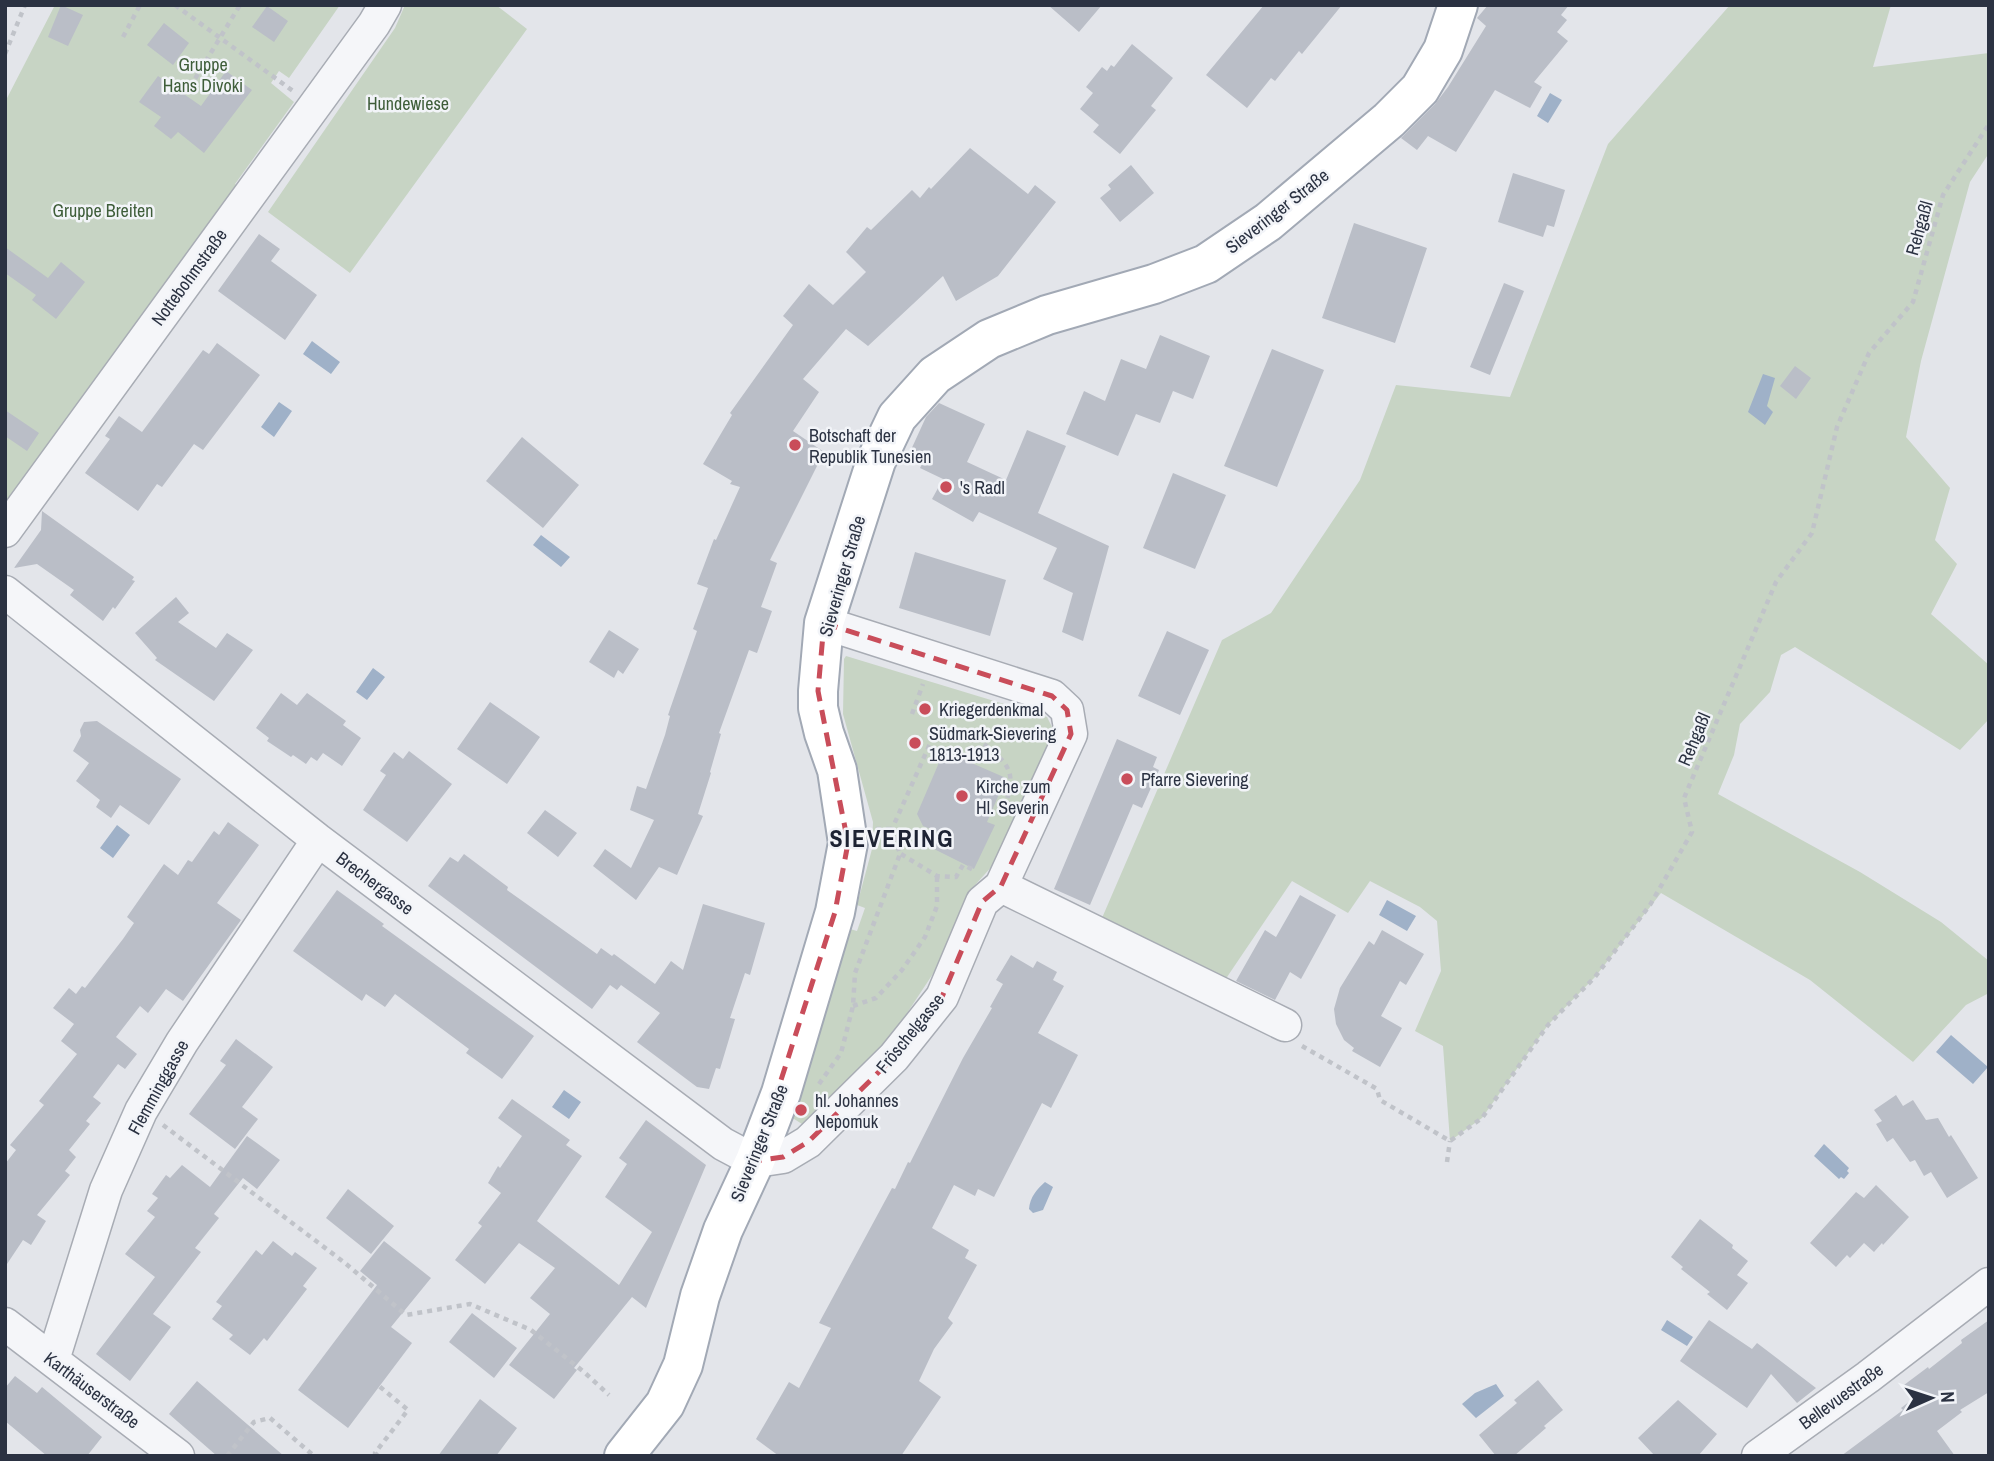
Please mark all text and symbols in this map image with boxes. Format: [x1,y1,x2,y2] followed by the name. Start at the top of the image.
[163,52,243,98] park label: Gruppe Hans Divoki
[367,91,449,116] park label: Hundewiese
[1220,163,1334,259] street label: Sieveringer Straße
[53,198,153,223] park label: Gruppe Breiten
[1899,198,1939,258] street label: Rehgaßl
[145,224,233,330] street label: Nottebohmstraße
[809,423,931,469] place label: Botschaft der Republik Tunesien
[787,437,803,453] marker: Botschaft der Republik Tunesien
[960,475,1005,500] place label: 's Radl
[938,479,954,495] marker: 's Radl
[813,513,871,639] street label: Sieveringer Straße
[939,697,1043,722] place label: Kriegerdenkmal
[917,701,933,717] marker: Kriegerdenkmal
[1672,708,1716,770] street label: Rehgaßl
[929,721,1057,767] place label: Südmark-Sievering 1813-1913
[907,735,923,751] marker: Südmark-Sievering 1813-1913
[1141,767,1249,792] place label: Pfarre Sievering
[1119,771,1135,787] marker: Pfarre Sievering
[976,774,1051,820] place label: Kirche zum Hl. Severin
[954,788,970,804] marker: Kirche zum Hl. Severin
[829,822,955,854] district label: SIEVERING
[331,846,419,920] street label: Brechergasse
[870,988,950,1078] street label: Fröschelgasse
[122,1035,194,1139] street label: Flemminggasse
[724,1080,794,1206] street label: Sieveringer Straße
[815,1088,899,1134] place label: hl. Johannes Nepomuk
[793,1102,809,1118] marker: hl. Johannes Nepomuk
[39,1346,145,1434] street label: Karthäuserstraße
[1794,1357,1888,1435] street label: Bellevuestraße
[1896,1363,1966,1433] north arrow
[1935,1391,1961,1403] text: N

